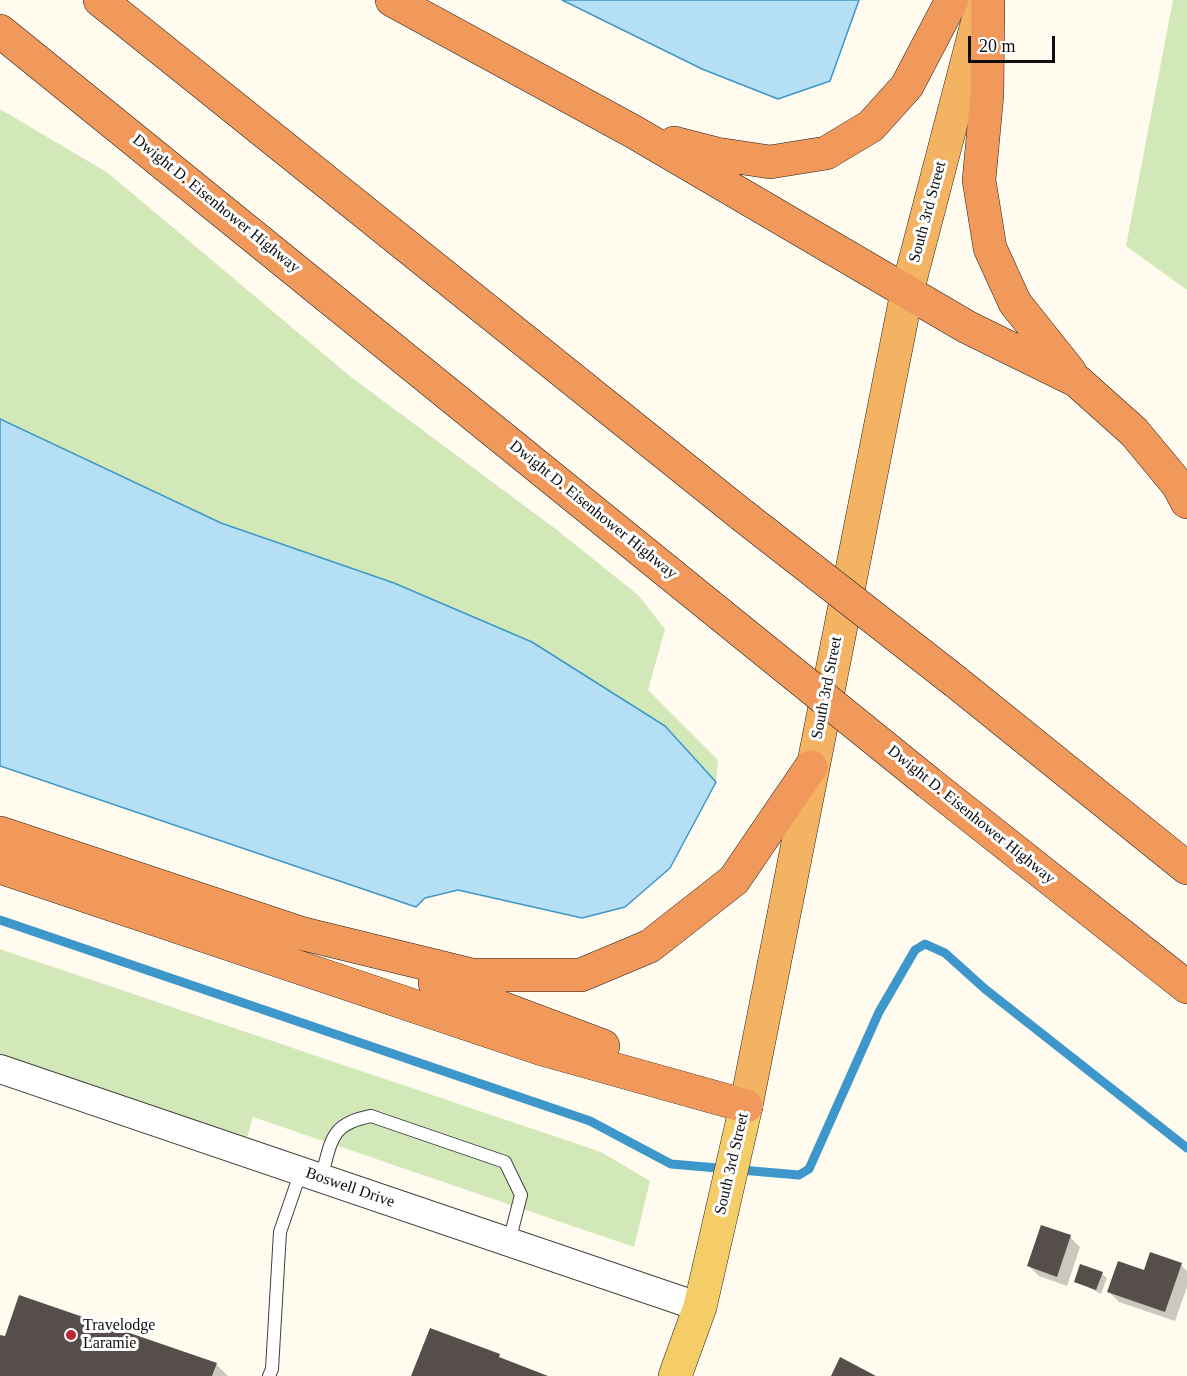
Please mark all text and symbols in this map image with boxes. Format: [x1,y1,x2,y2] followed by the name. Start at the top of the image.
[971,24,1058,62] scale bar
[979,36,1016,56] text: 20 m
[128,131,304,277] street label: Dwight D. Eisenhower Highway
[905,159,951,265] street label: South 3rd Street
[505,437,681,583] street label: Dwight D. Eisenhower Highway
[808,635,846,741] street label: South 3rd Street
[883,742,1059,888] street label: Dwight D. Eisenhower Highway
[711,1111,753,1217] street label: South 3rd Street
[303,1164,397,1212] street label: Boswell Drive
[83,1316,155,1354] place label: Travelodge Laramie
[64,1328,78,1342] marker: Travelodge Laramie

